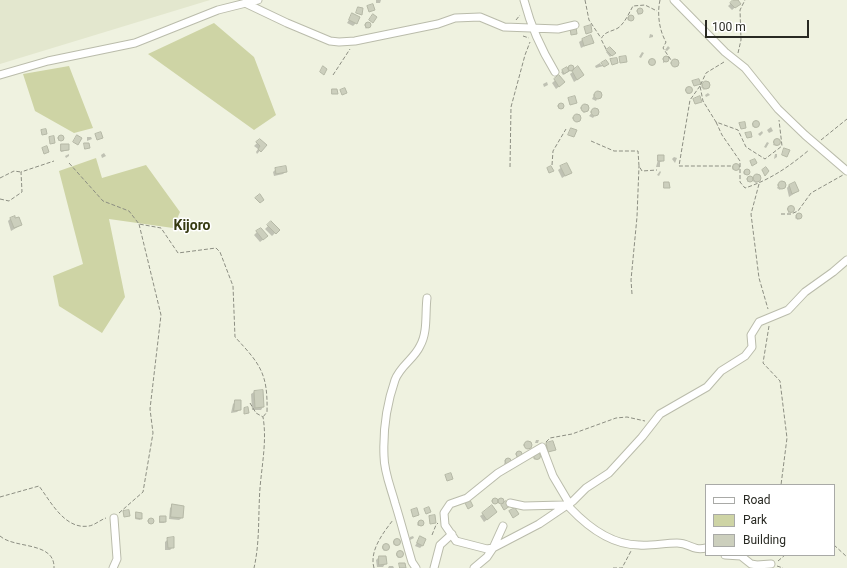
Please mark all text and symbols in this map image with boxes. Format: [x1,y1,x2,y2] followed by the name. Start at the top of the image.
[707,12,811,38] scale bar
[712,20,746,34] text: 100 m
[174,218,210,234] district label: Kijoro
[705,484,835,556] legend
[743,493,771,507] text: Road
[743,513,767,527] text: Park
[743,533,786,547] text: Building

